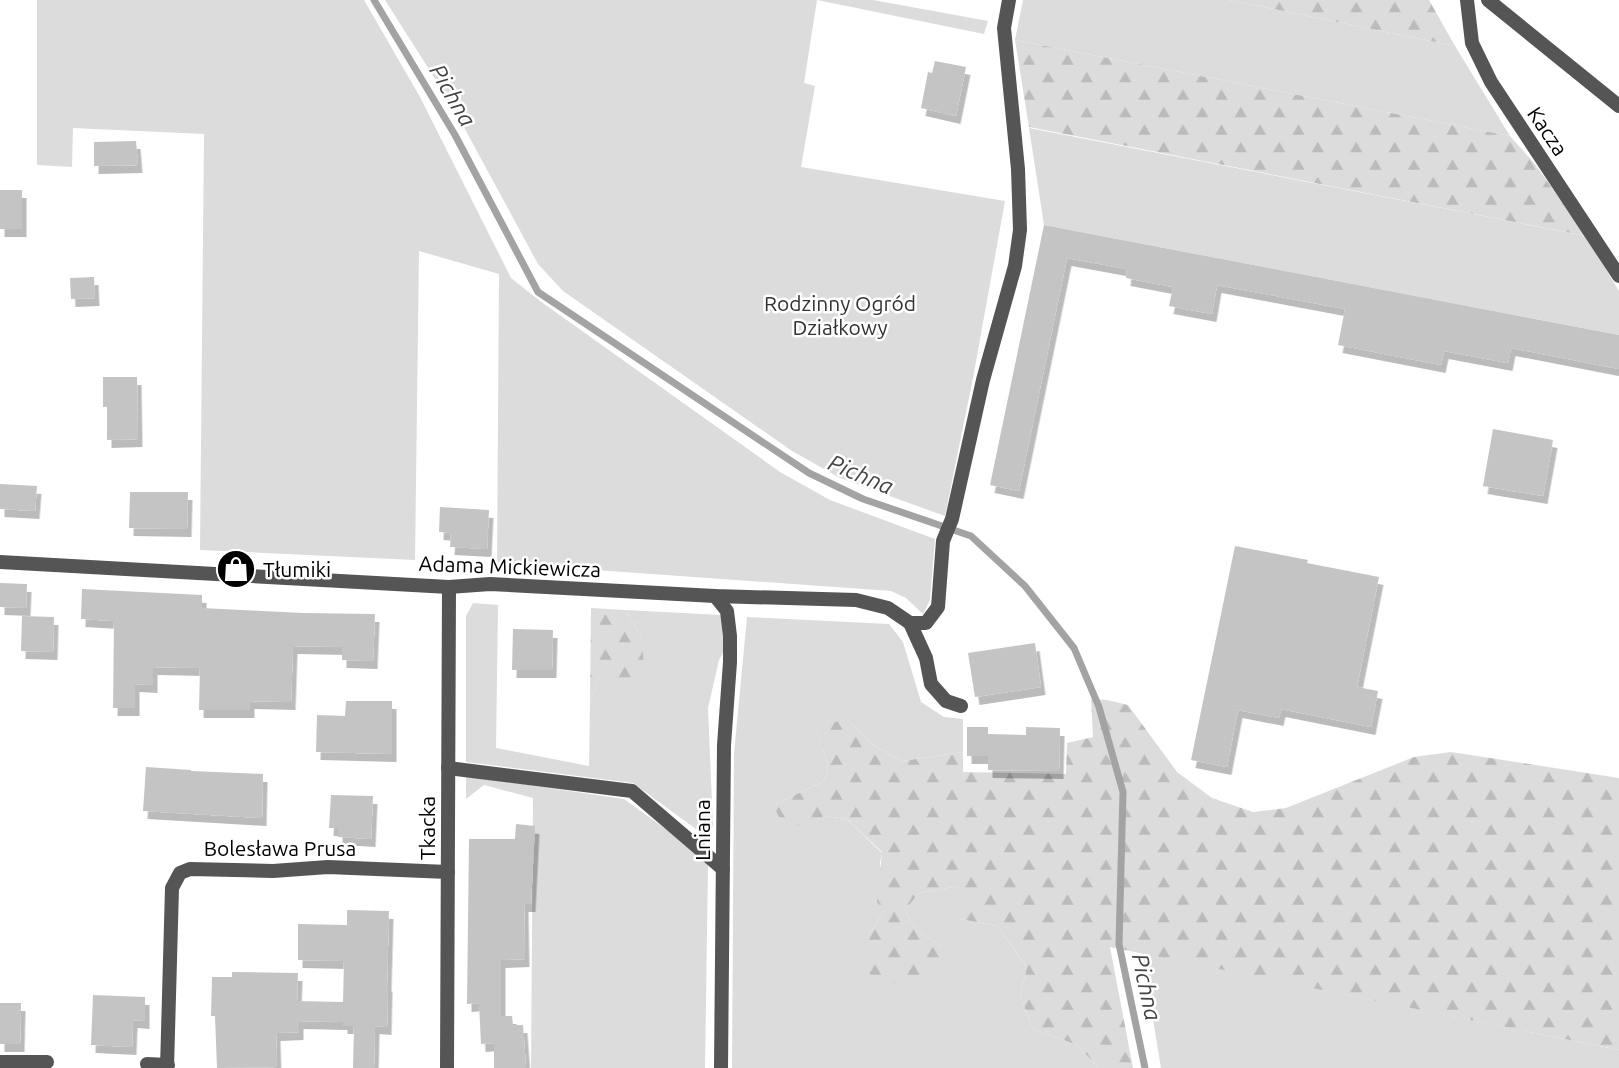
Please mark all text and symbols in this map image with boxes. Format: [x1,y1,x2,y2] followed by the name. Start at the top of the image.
[425,59,481,131] water label: Pichna
[1523,102,1573,160] street label: Kacza
[764,291,916,339] park label: Rodzinny Ogród Działkowy
[825,449,897,499] water label: Pichna
[215,548,257,590] shop icon: Tłumiki
[418,551,602,581] street label: Adama Mickiewicza
[263,557,331,581] place label: Tłumiki
[415,796,439,860] street label: Tkacka
[690,799,714,861] street label: Lniana
[204,836,356,860] street label: Bolesława Prusa
[1128,951,1166,1023] water label: Pichna

